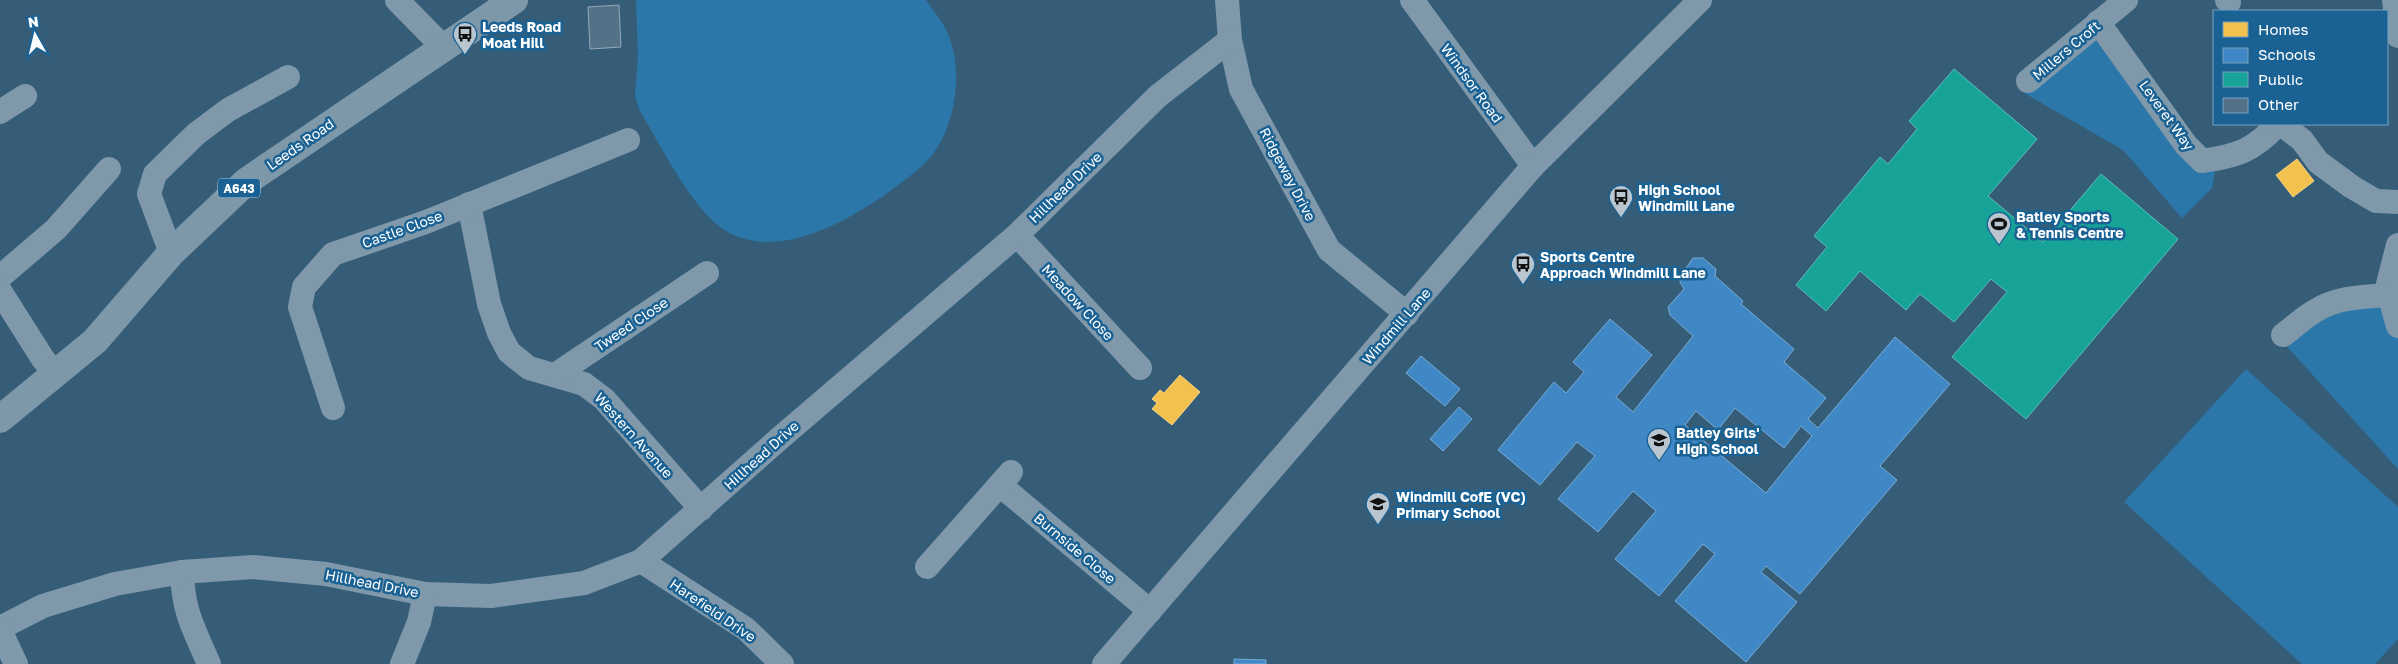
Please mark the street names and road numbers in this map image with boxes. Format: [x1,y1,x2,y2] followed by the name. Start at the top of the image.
[2029,17,2103,83] street label: Millers Croft
[1438,40,1506,126] street label: Windsor Road
[2136,77,2198,153] street label: Leveret Way
[263,115,337,173] street label: Leeds Road
[1256,124,1320,224] street label: Ridgeway Drive
[1025,148,1105,226] street label: Hillhead Drive
[218,178,260,198] road number: A643
[360,207,444,251] street label: Castle Close
[1039,261,1117,343] street label: Meadow Close
[1358,284,1434,368] street label: Windmill Lane
[591,293,671,355] street label: Tweed Close
[591,389,677,481] street label: Western Avenue
[720,417,802,493] street label: Hillhead Drive
[1031,509,1119,587] street label: Burnside Close
[324,566,420,600] street label: Hillhead Drive
[667,575,759,645] street label: Harefield Drive

